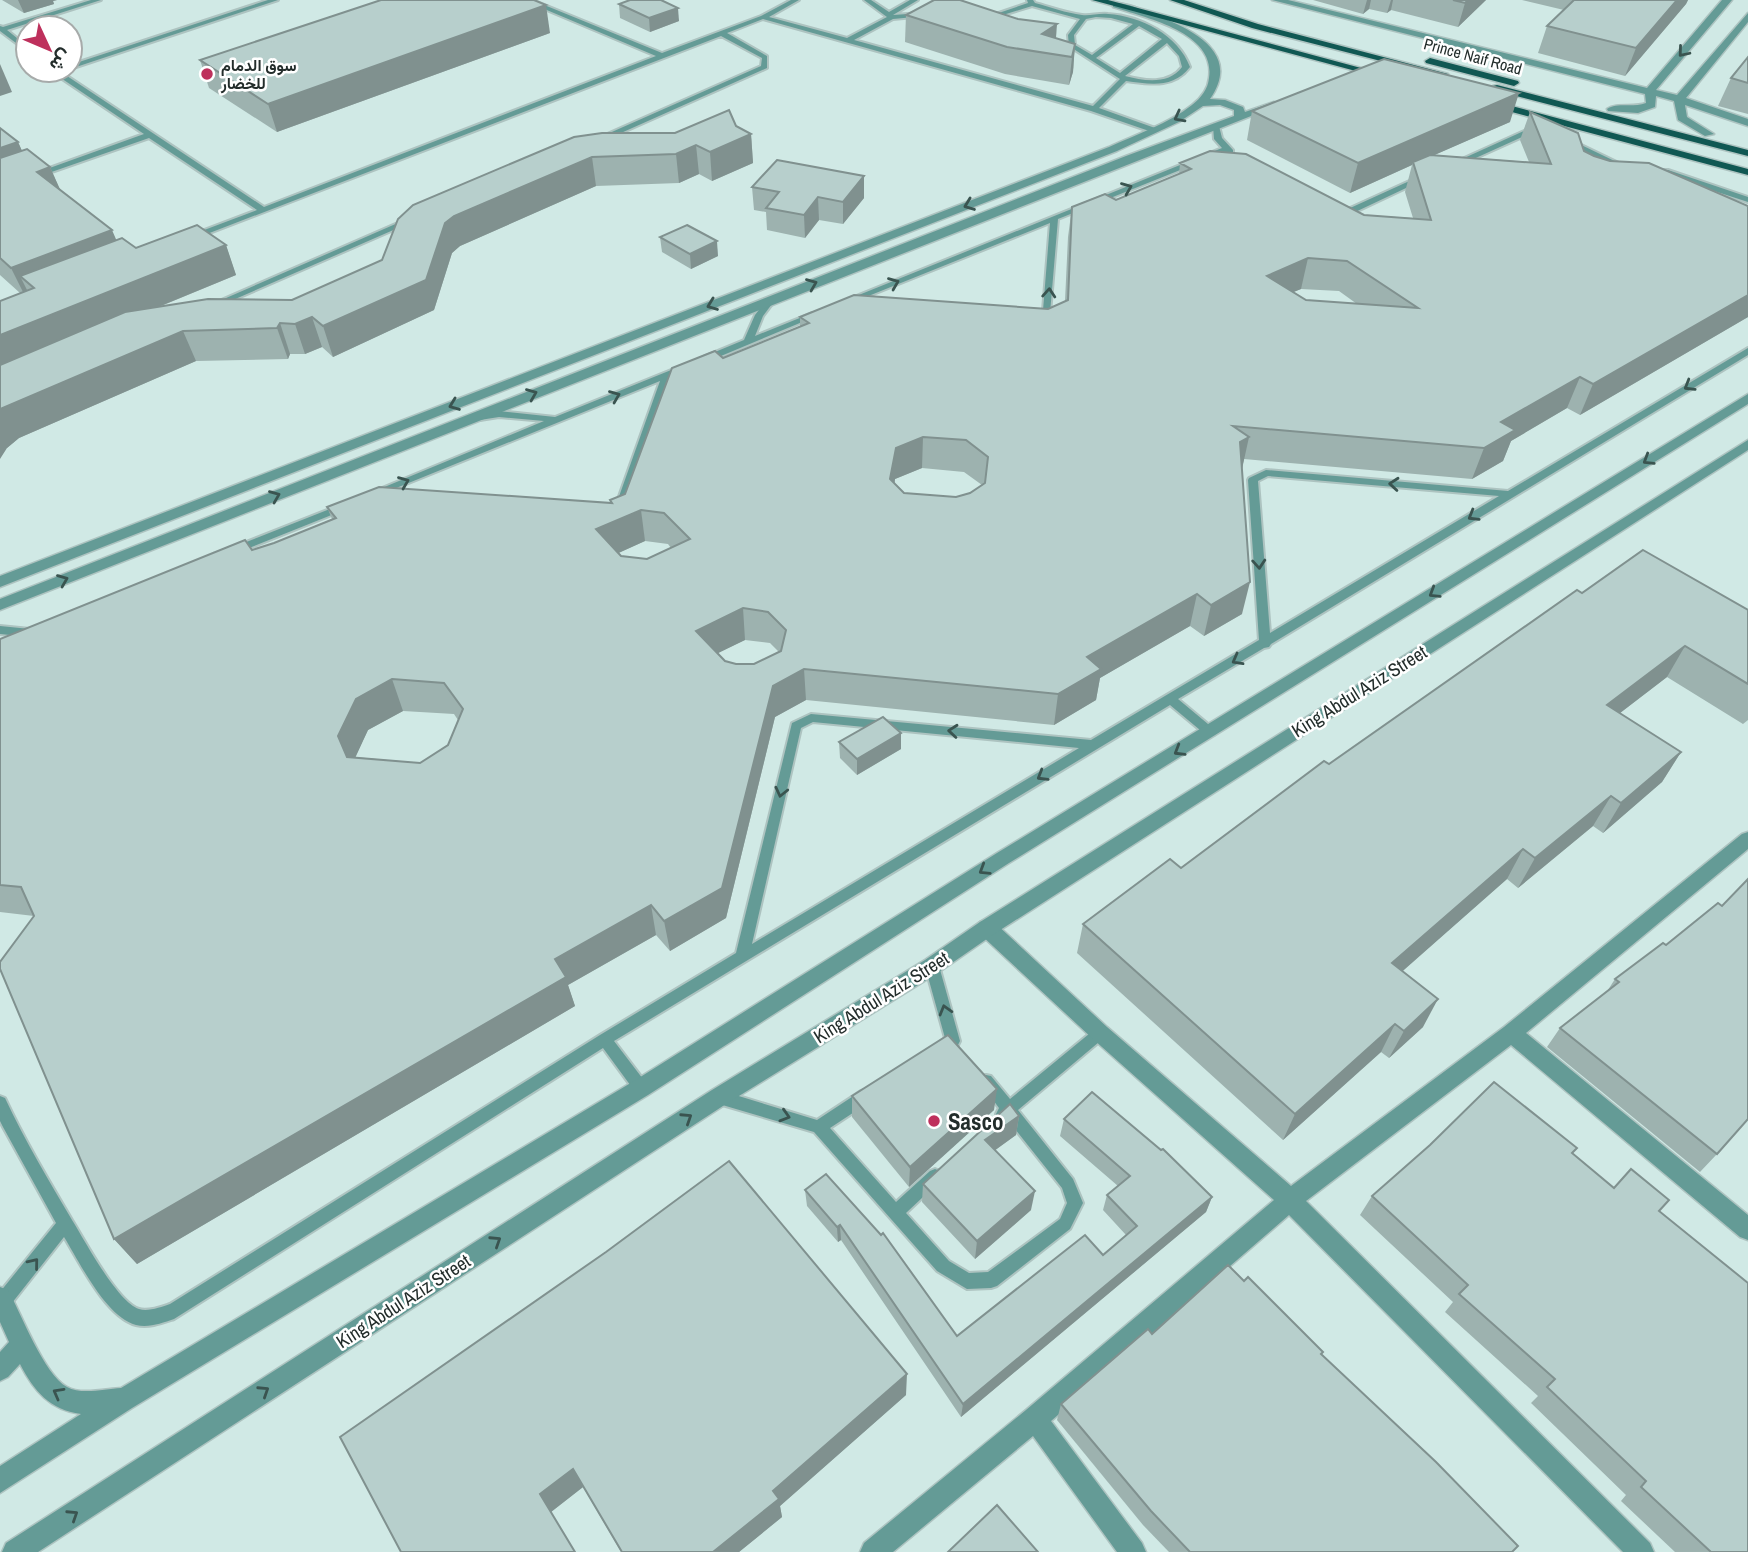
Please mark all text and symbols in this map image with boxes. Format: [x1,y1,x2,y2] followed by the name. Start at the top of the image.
[14,14,84,84] north arrow
[1422,32,1524,80] street label: Prince Naif Road
[44,44,79,78] text: ش
[1679,44,1691,57] one-way arrow
[220,54,297,94] place label: سوق الدمام للخضار
[199,66,215,82] marker: سوق الدمام للخضار
[1174,109,1186,122] one-way arrow
[1120,183,1132,197] one-way arrow
[964,196,976,210] one-way arrow
[886,277,899,291] one-way arrow
[806,278,818,292] one-way arrow
[1041,288,1056,299] one-way arrow
[706,296,718,310] one-way arrow
[1684,378,1697,391] one-way arrow
[526,389,538,403] one-way arrow
[608,391,620,405] one-way arrow
[448,397,460,411] one-way arrow
[1643,451,1656,464] one-way arrow
[397,476,409,490] one-way arrow
[1388,477,1399,492] one-way arrow
[268,491,280,505] one-way arrow
[1468,508,1481,521] one-way arrow
[1251,559,1266,570] one-way arrow
[57,574,69,588] one-way arrow
[1429,584,1442,597] one-way arrow
[1286,639,1432,743] street label: King Abdul Aziz Street
[1232,652,1244,665] one-way arrow
[948,724,959,739] one-way arrow
[1173,743,1186,756] one-way arrow
[1036,768,1049,781] one-way arrow
[774,785,789,797] one-way arrow
[979,861,992,874] one-way arrow
[808,945,954,1049] street label: King Abdul Aziz Street
[938,1004,953,1016] one-way arrow
[948,1106,1004,1137] place label: Sasco
[778,1108,790,1123] one-way arrow
[679,1113,692,1126] one-way arrow
[926,1113,942,1129] marker: Sasco
[488,1237,501,1250] one-way arrow
[331,1248,476,1354] street label: King Abdul Aziz Street
[26,1258,38,1271] one-way arrow
[53,1387,66,1401] one-way arrow
[256,1387,269,1400] one-way arrow
[65,1510,78,1523] one-way arrow

